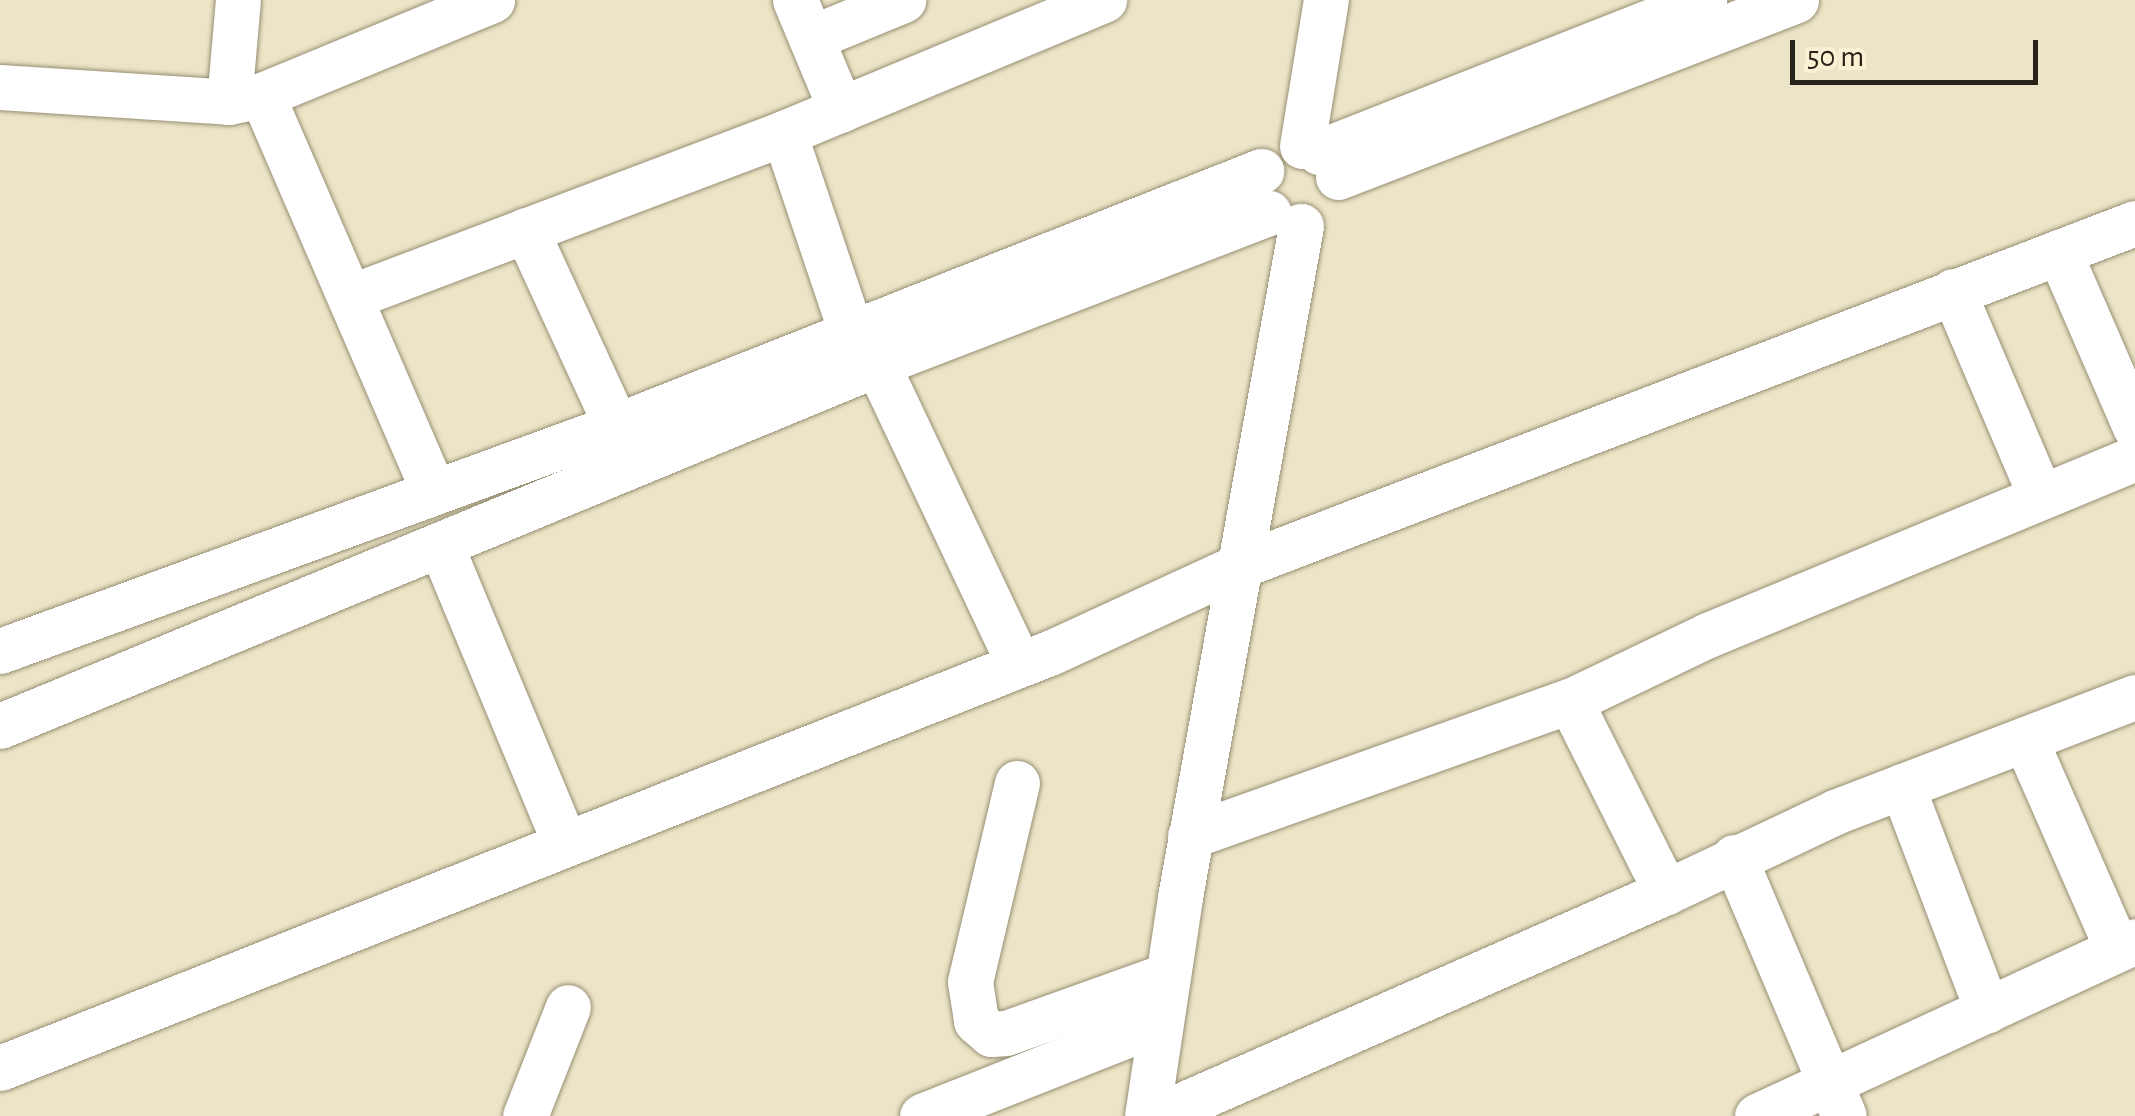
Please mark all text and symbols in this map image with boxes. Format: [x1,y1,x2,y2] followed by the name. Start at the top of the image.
[1795,20,2042,82] scale bar
[1807,42,1864,72] text: 50 m

